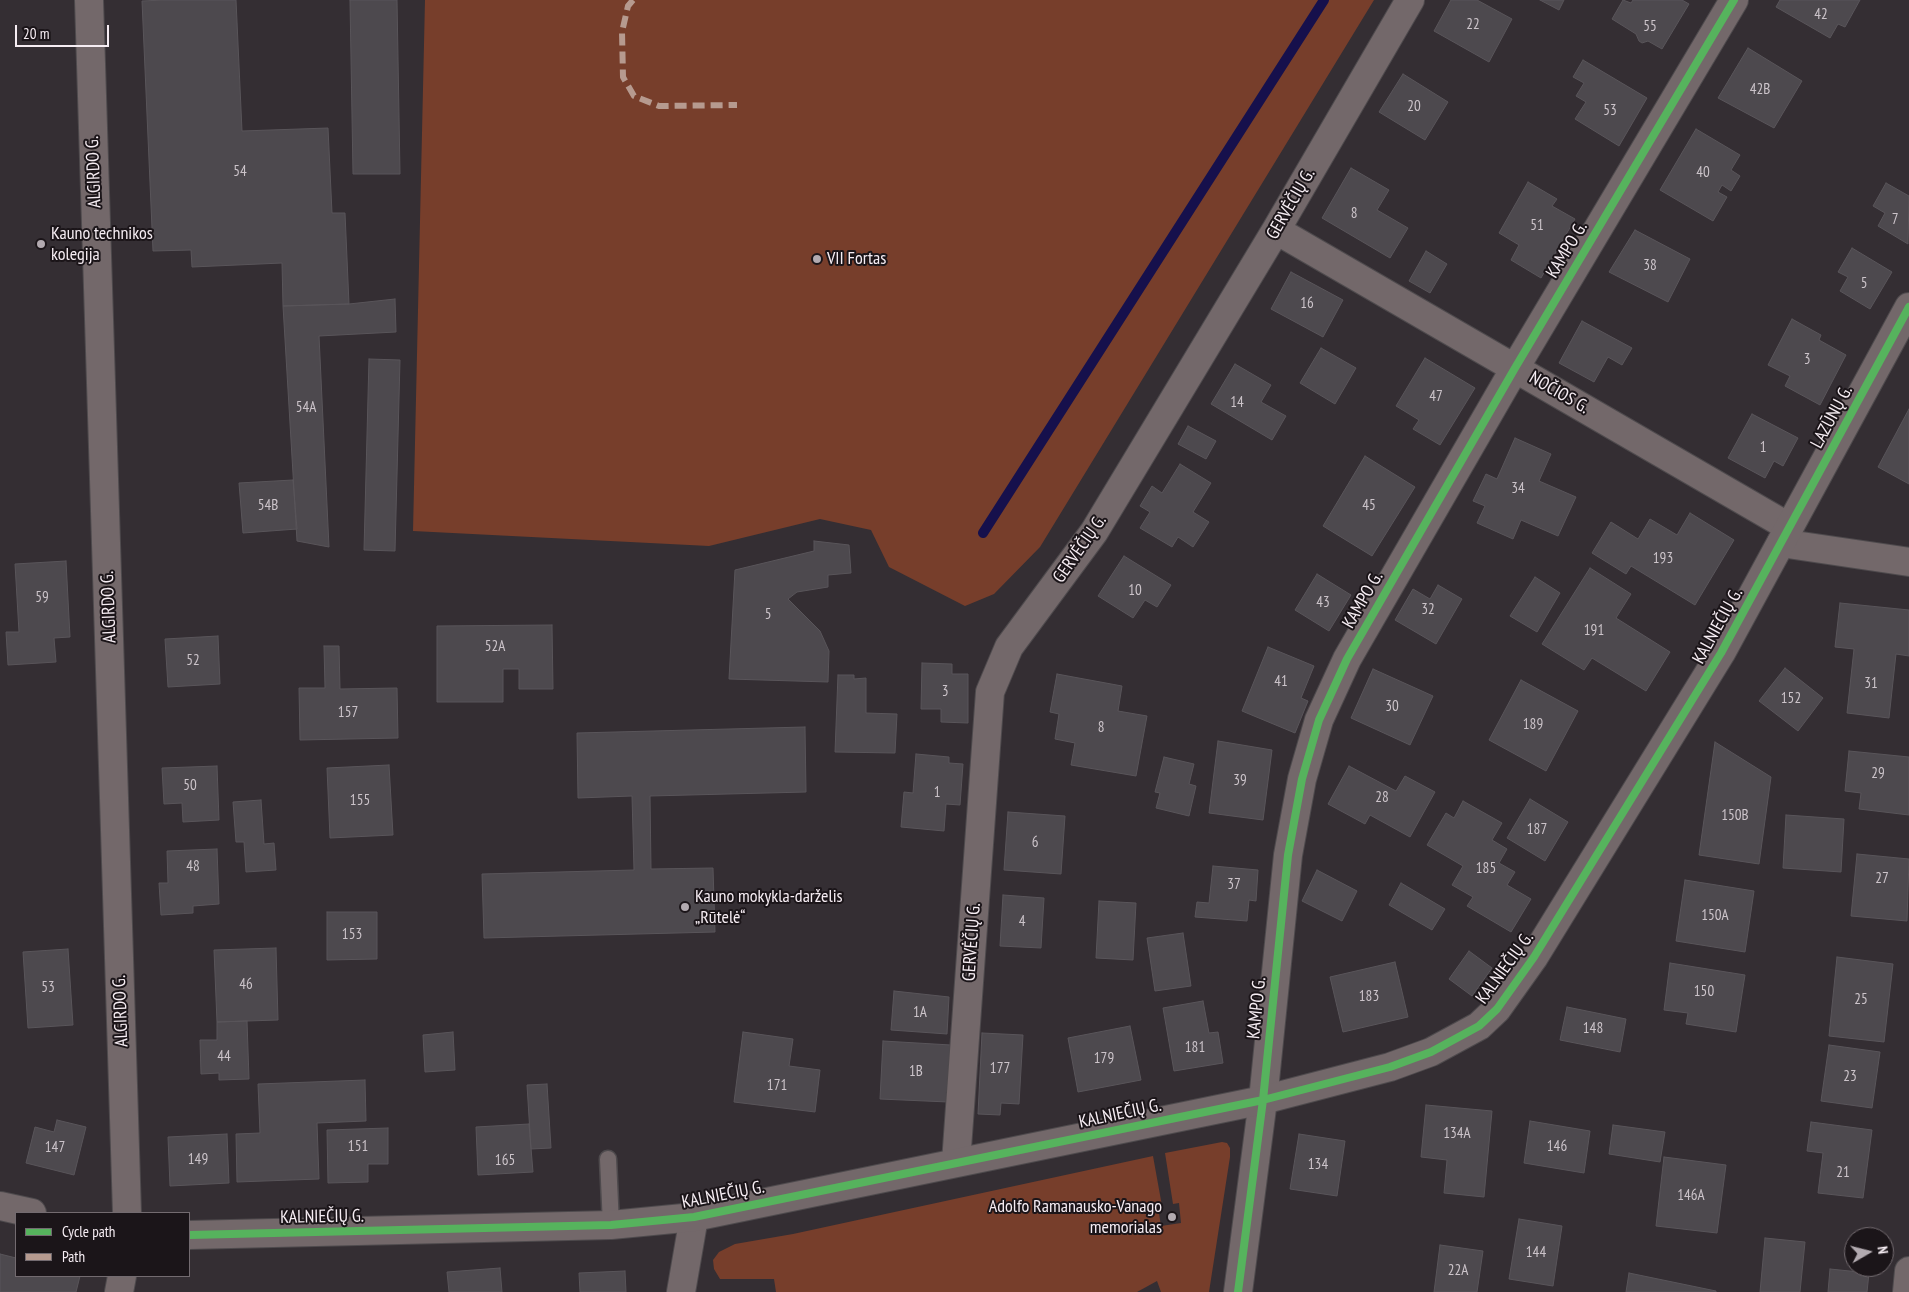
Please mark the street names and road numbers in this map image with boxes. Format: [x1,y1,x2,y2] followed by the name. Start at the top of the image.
[82,136,106,208] street label: ALGIRDO G.
[1262,165,1320,243] street label: GERVĖČIŲ G.
[1542,218,1592,282] street label: KAMPO G.
[1525,367,1593,419] street label: NOČIOS G.
[1806,382,1858,452] street label: LAZŪNŲ G.
[1049,511,1111,587] street label: GERVĖČIŲ G.
[1338,568,1388,632] street label: KAMPO G.
[97,571,121,643] street label: ALGIRDO G.
[1688,584,1748,668] street label: KALNIEČIŲ G.
[958,902,986,982] street label: GERVĖČIŲ G.
[1472,928,1538,1008] street label: KALNIEČIŲ G.
[109,975,133,1047] street label: ALGIRDO G.
[1243,976,1271,1040] street label: KAMPO G.
[1077,1095,1163,1133] street label: KALNIEČIŲ G.
[680,1176,766,1214] street label: KALNIEČIŲ G.
[280,1205,364,1229] street label: KALNIEČIŲ G.

